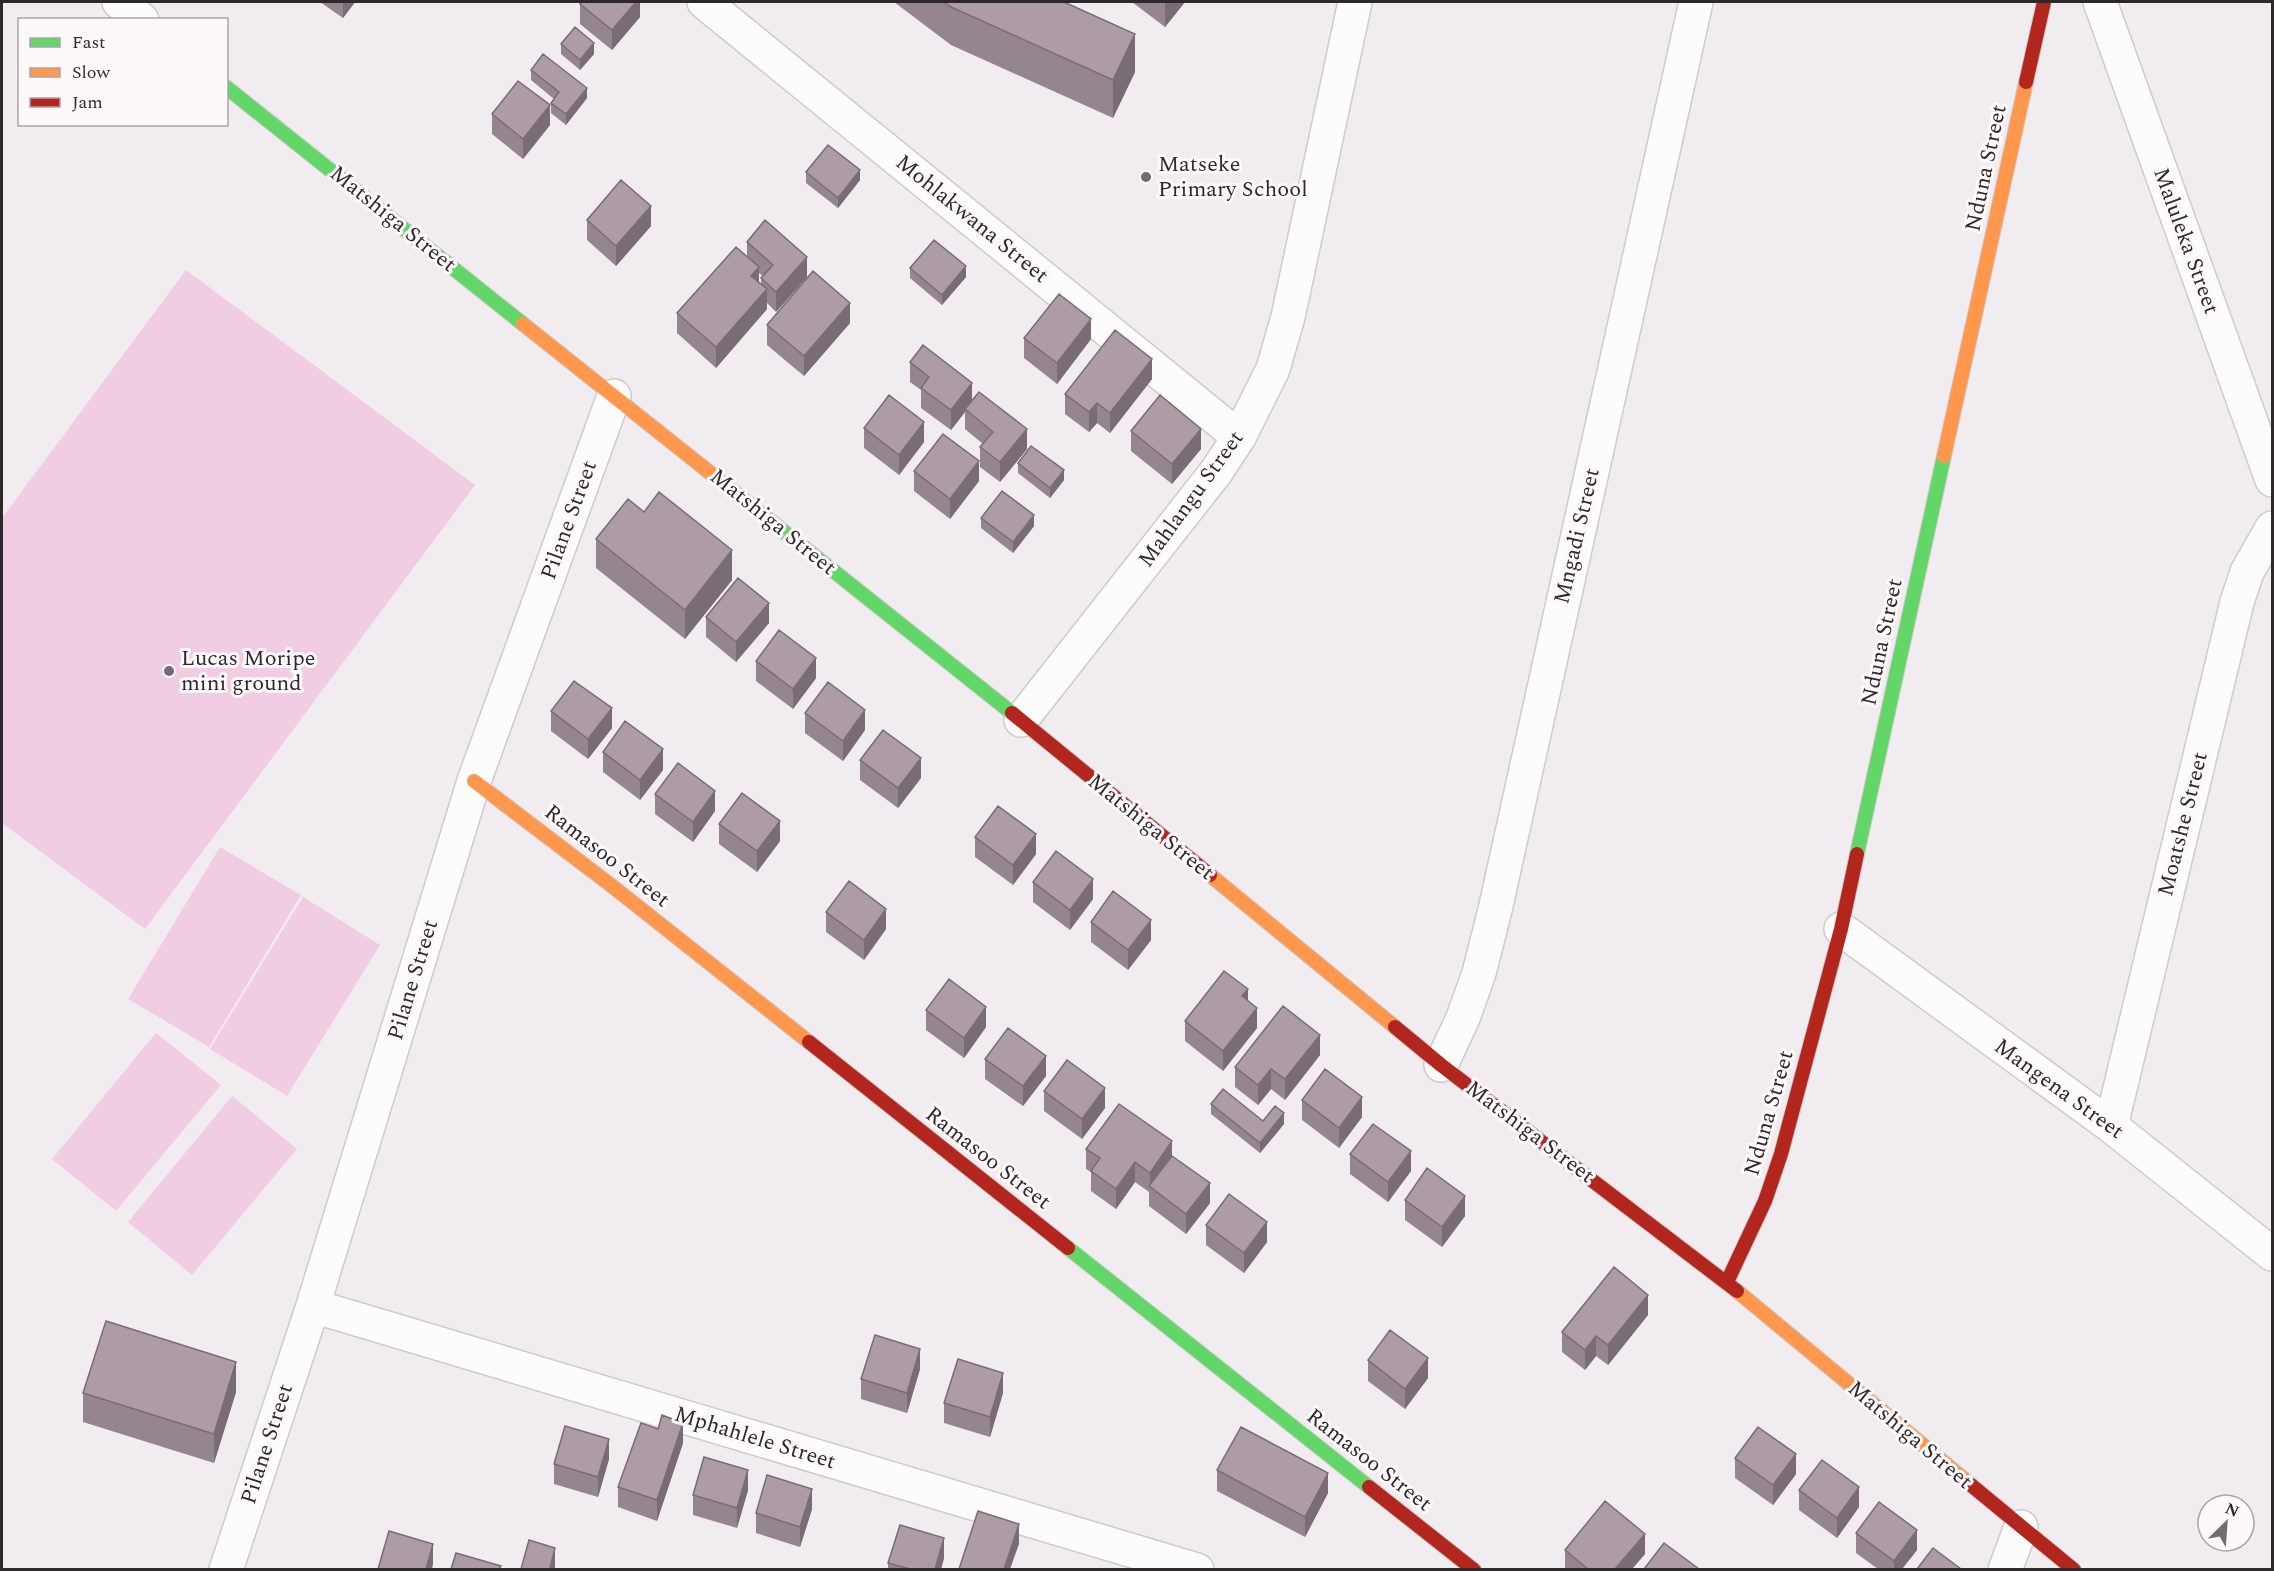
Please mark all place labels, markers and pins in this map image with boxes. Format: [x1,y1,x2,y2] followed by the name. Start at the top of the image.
[1158,148,1308,206] place label: Matseke Primary School
[1139,170,1153,184] marker: Matseke Primary School
[181,642,315,700] place label: Lucas Moripe mini ground
[162,664,176,678] marker: Lucas Moripe mini ground

